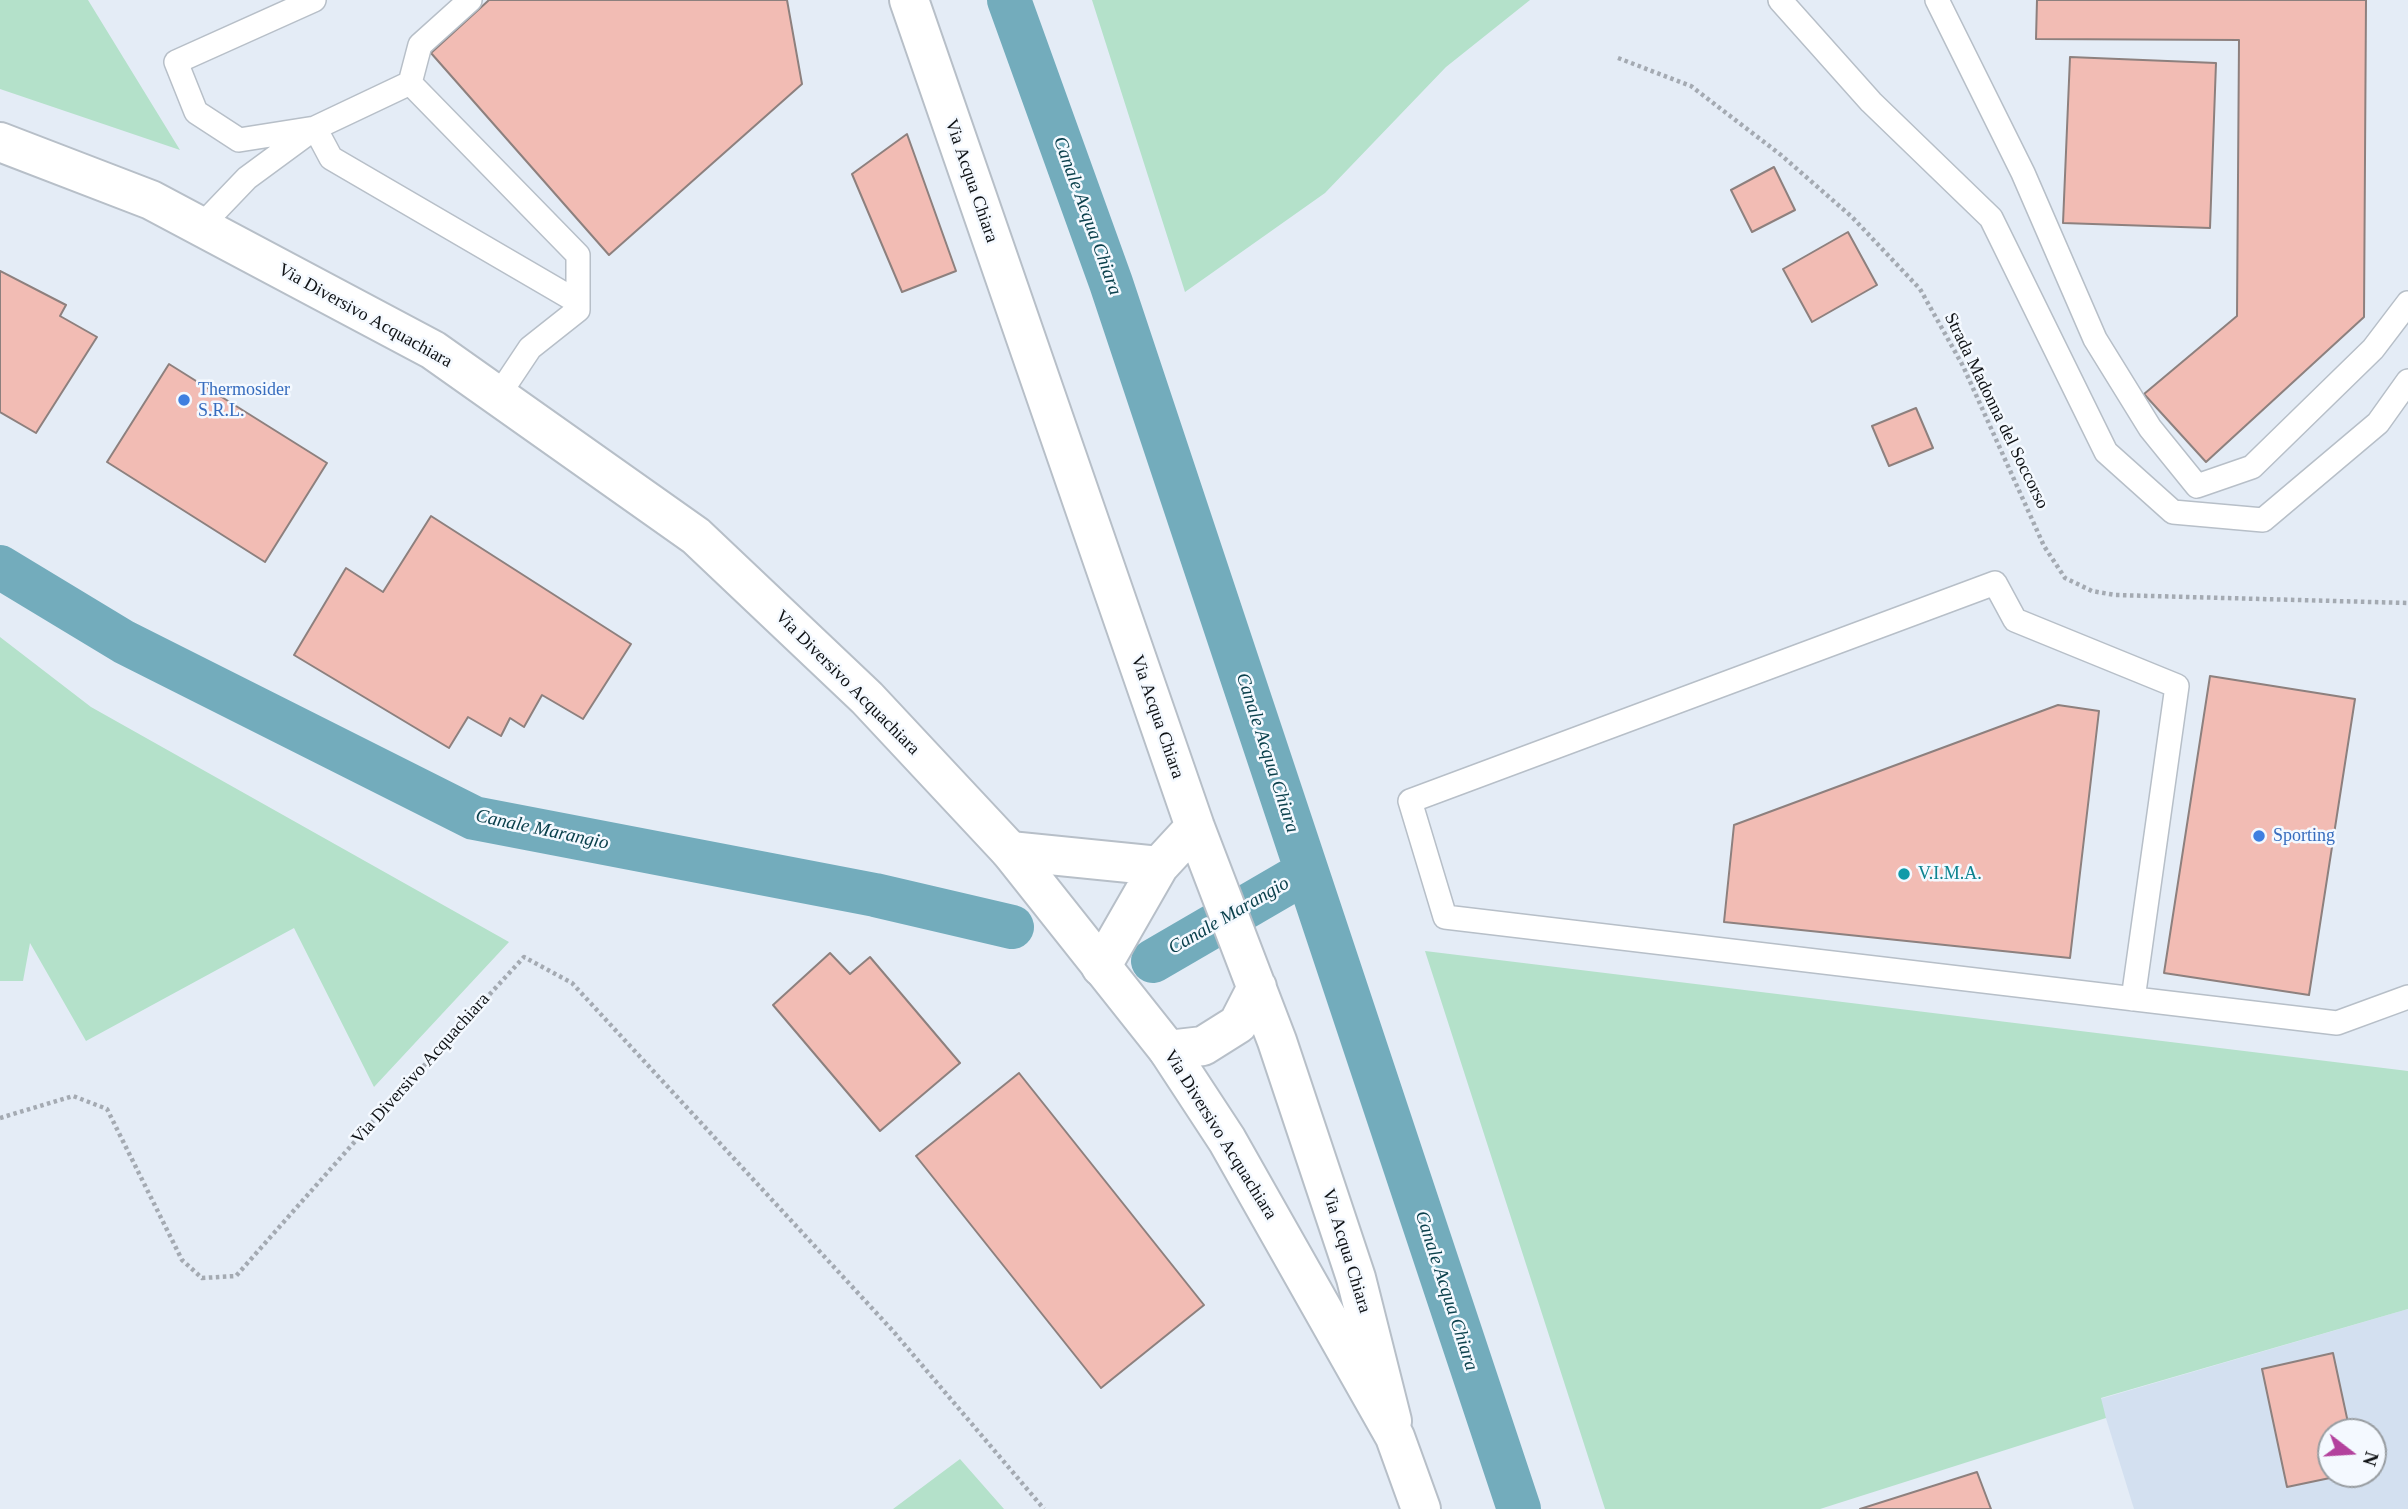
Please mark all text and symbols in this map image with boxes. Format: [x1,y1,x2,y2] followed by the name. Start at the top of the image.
[940,117,1002,245] street label: Via Acqua Chiara
[1048,134,1126,298] water label: Canale Acqua Chiara
[274,259,456,373] street label: Via Diversivo Acquachiara
[1939,309,2053,513] street label: Strada Madonna del Soccorso
[198,379,290,422] place label: Thermosider S.R.L.
[176,392,192,408] marker: Thermosider S.R.L.
[770,606,924,760] street label: Via Diversivo Acquachiara
[1126,653,1188,781] street label: Via Acqua Chiara
[1230,670,1304,836] water label: Canale Acqua Chiara
[473,805,611,855] water label: Canale Marangio
[2273,825,2335,847] place label: Sporting
[2251,828,2267,844] marker: Sporting
[1918,863,1982,885] place label: V.I.M.A.
[1896,866,1912,882] marker: V.I.M.A.
[1165,872,1293,960] water label: Canale Marangio
[347,989,495,1149] street label: Via Diversivo Acquachiara
[1159,1046,1281,1224] street label: Via Diversivo Acquachiara
[1317,1186,1375,1316] street label: Via Acqua Chiara
[1409,1208,1483,1374] water label: Canale Acqua Chiara
[2317,1418,2387,1488] north arrow
[2359,1449,2383,1468] text: N

